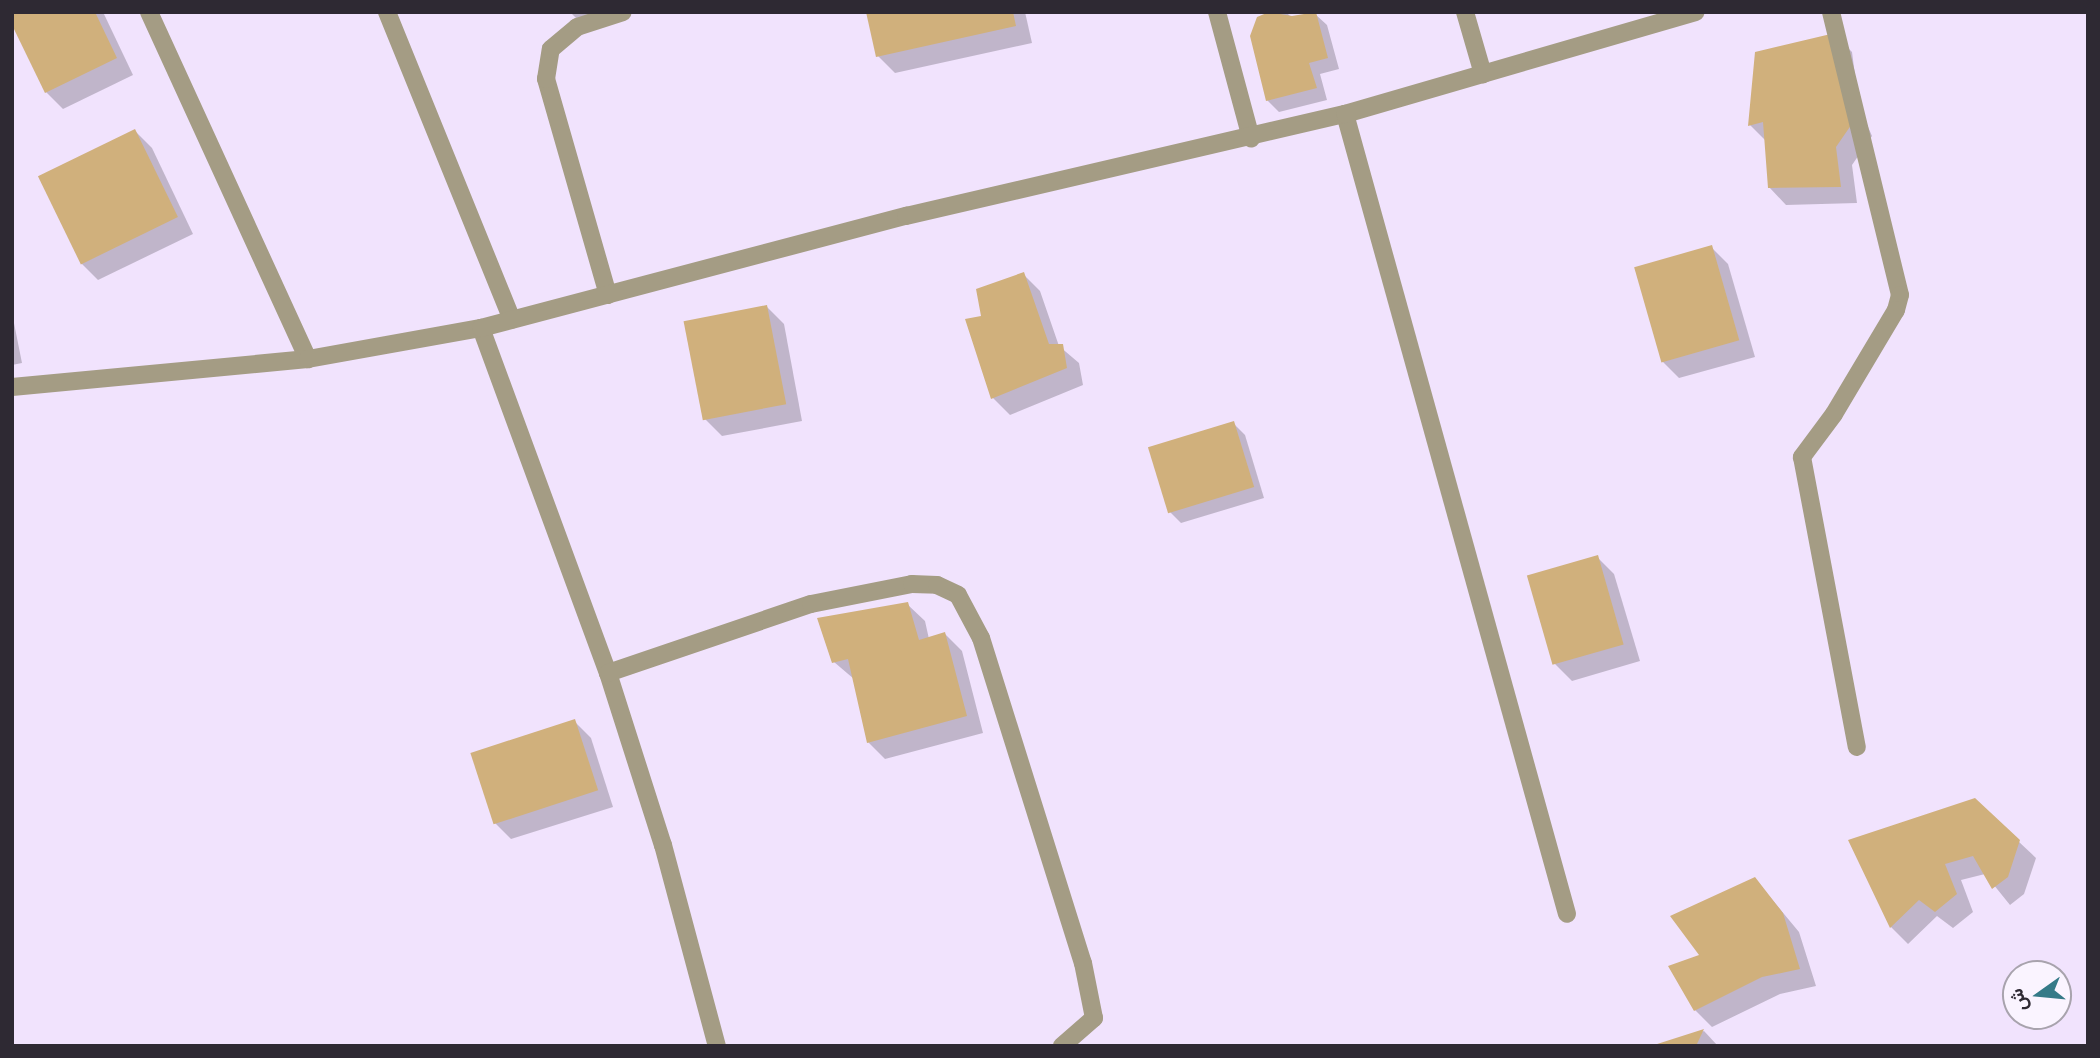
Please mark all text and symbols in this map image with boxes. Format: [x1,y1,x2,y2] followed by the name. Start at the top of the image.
[2002,960,2072,1030] north arrow
[2004,986,2032,1014] text: ش

